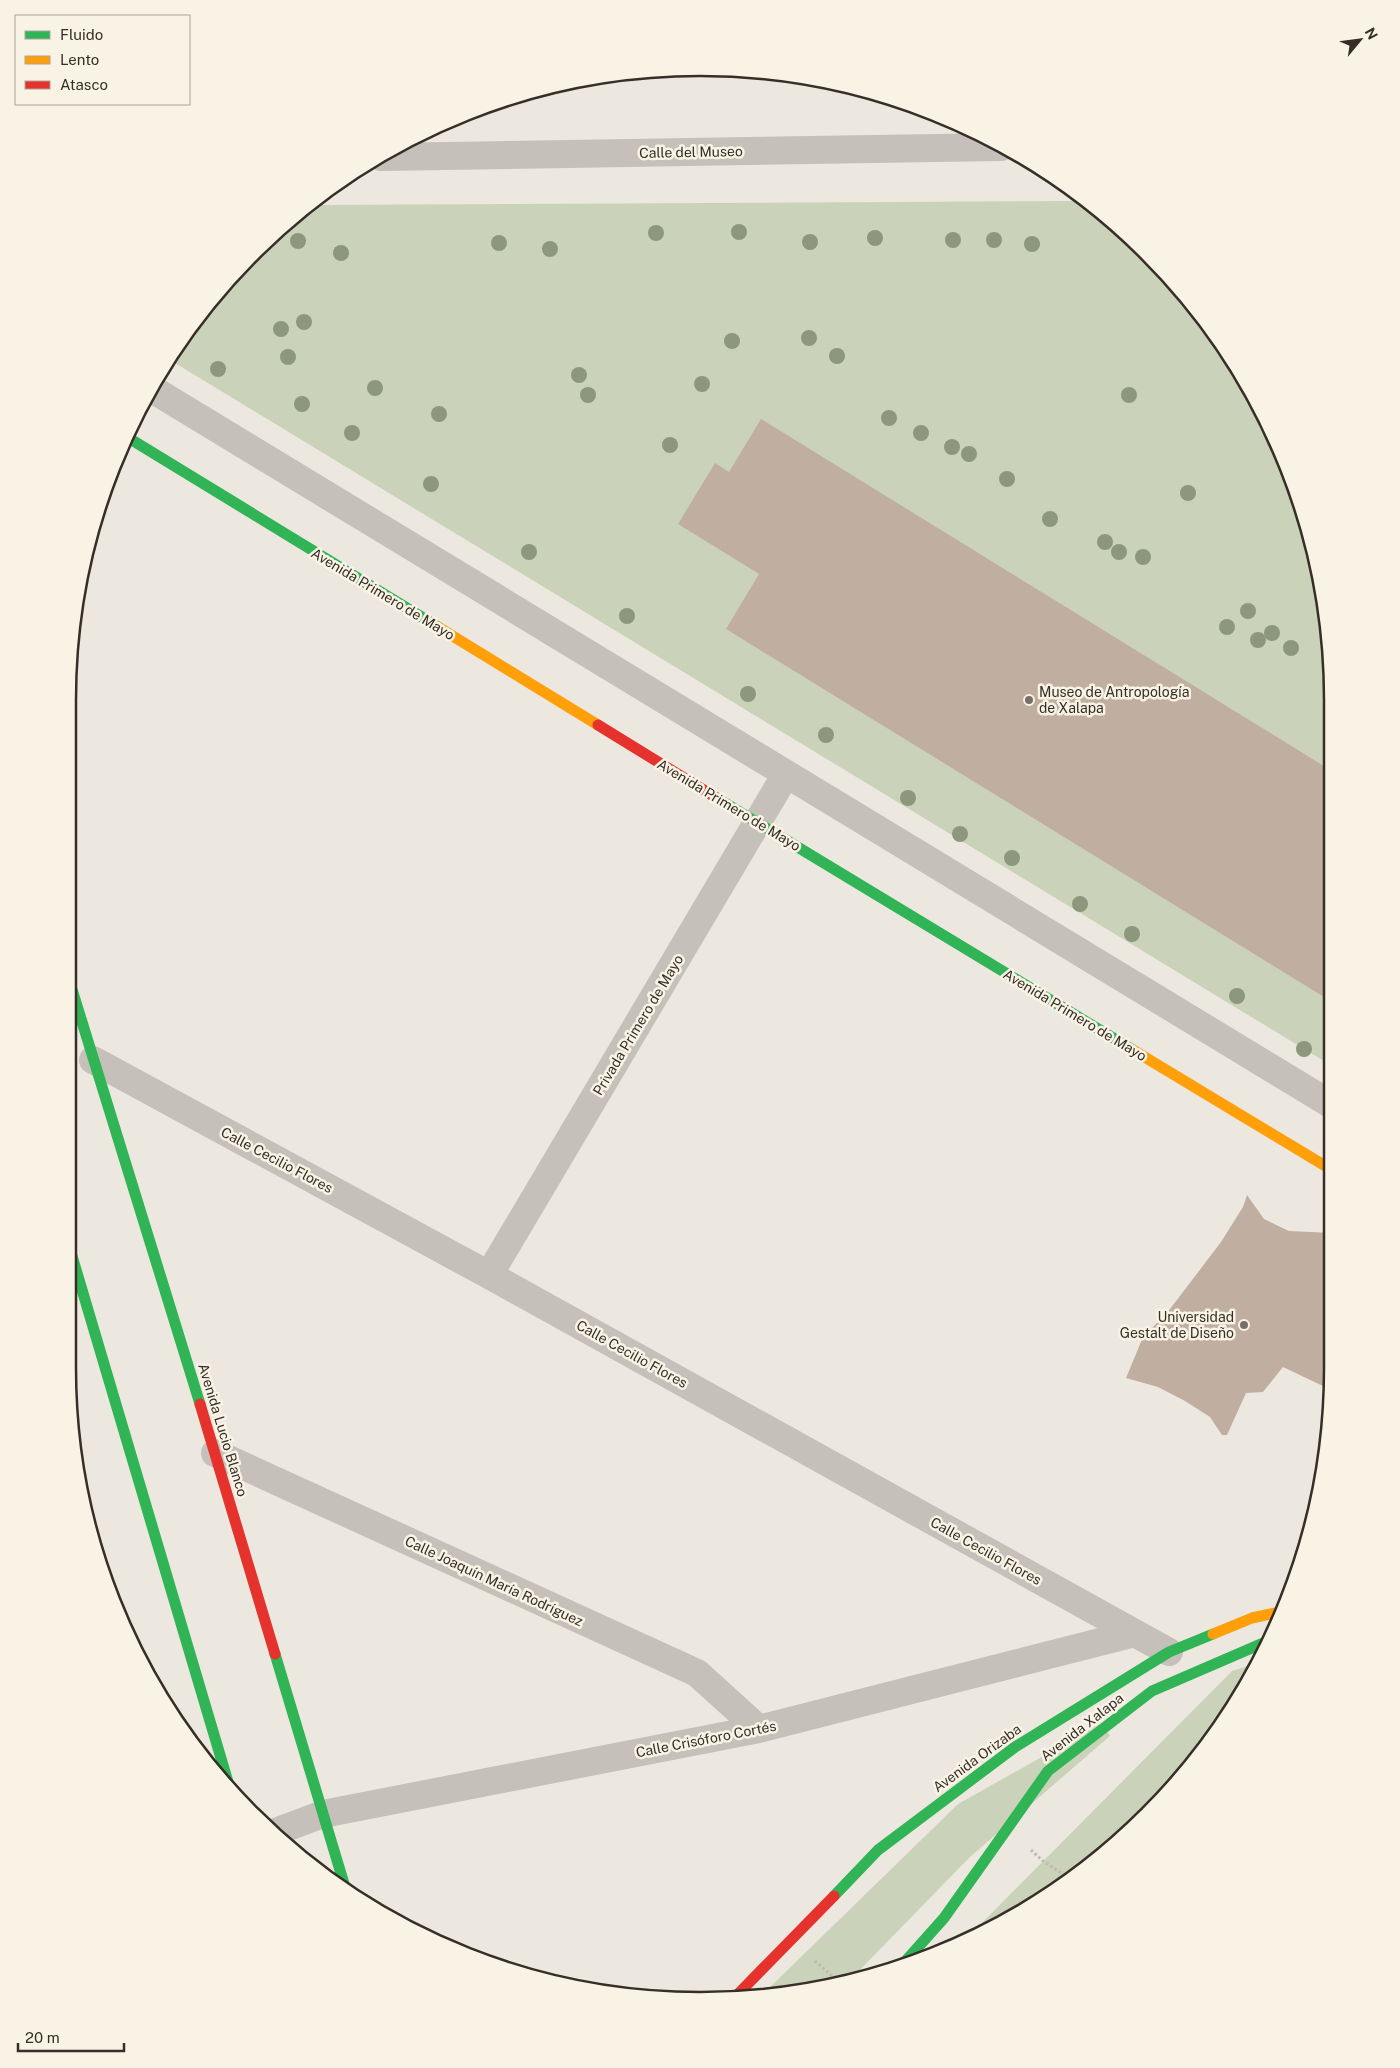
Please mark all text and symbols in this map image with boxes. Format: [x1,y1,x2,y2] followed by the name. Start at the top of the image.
[15,15,190,105] legend
[1335,15,1385,65] north arrow
[1362,25,1381,42] text: N
[60,26,103,43] text: Fluido
[60,51,99,68] text: Lento
[60,76,108,93] text: Atasco
[639,143,743,161] street label: Calle del Museo
[309,545,458,643] street label: Avenida Primero de Mayo
[1039,684,1189,716] place label: Museo de Antropología de Xalapa
[1023,694,1035,706] marker: Museo de Antropología de Xalapa
[655,756,804,854] street label: Avenida Primero de Mayo
[590,952,686,1098] street label: Privada Primero de Mayo
[1001,966,1150,1064] street label: Avenida Primero de Mayo
[218,1124,336,1196] street label: Calle Cecilio Flores
[1120,1309,1234,1341] place label: Universidad Gestalt de Diseño
[574,1317,690,1391] street label: Calle Cecilio Flores
[1238,1319,1250,1331] marker: Universidad Gestalt de Diseño
[195,1362,251,1499] street label: Avenida Lucio Blanco
[928,1514,1044,1588] street label: Calle Cecilio Flores
[402,1533,586,1629] street label: Calle Joaquín María Rodríguez
[1038,1690,1126,1764] street label: Avenida Xalapa
[634,1718,778,1760] street label: Calle Crisóforo Cortés
[930,1721,1024,1795] street label: Avenida Orizaba
[18,2020,124,2052] scale bar
[25,2029,60,2046] text: 20 m

